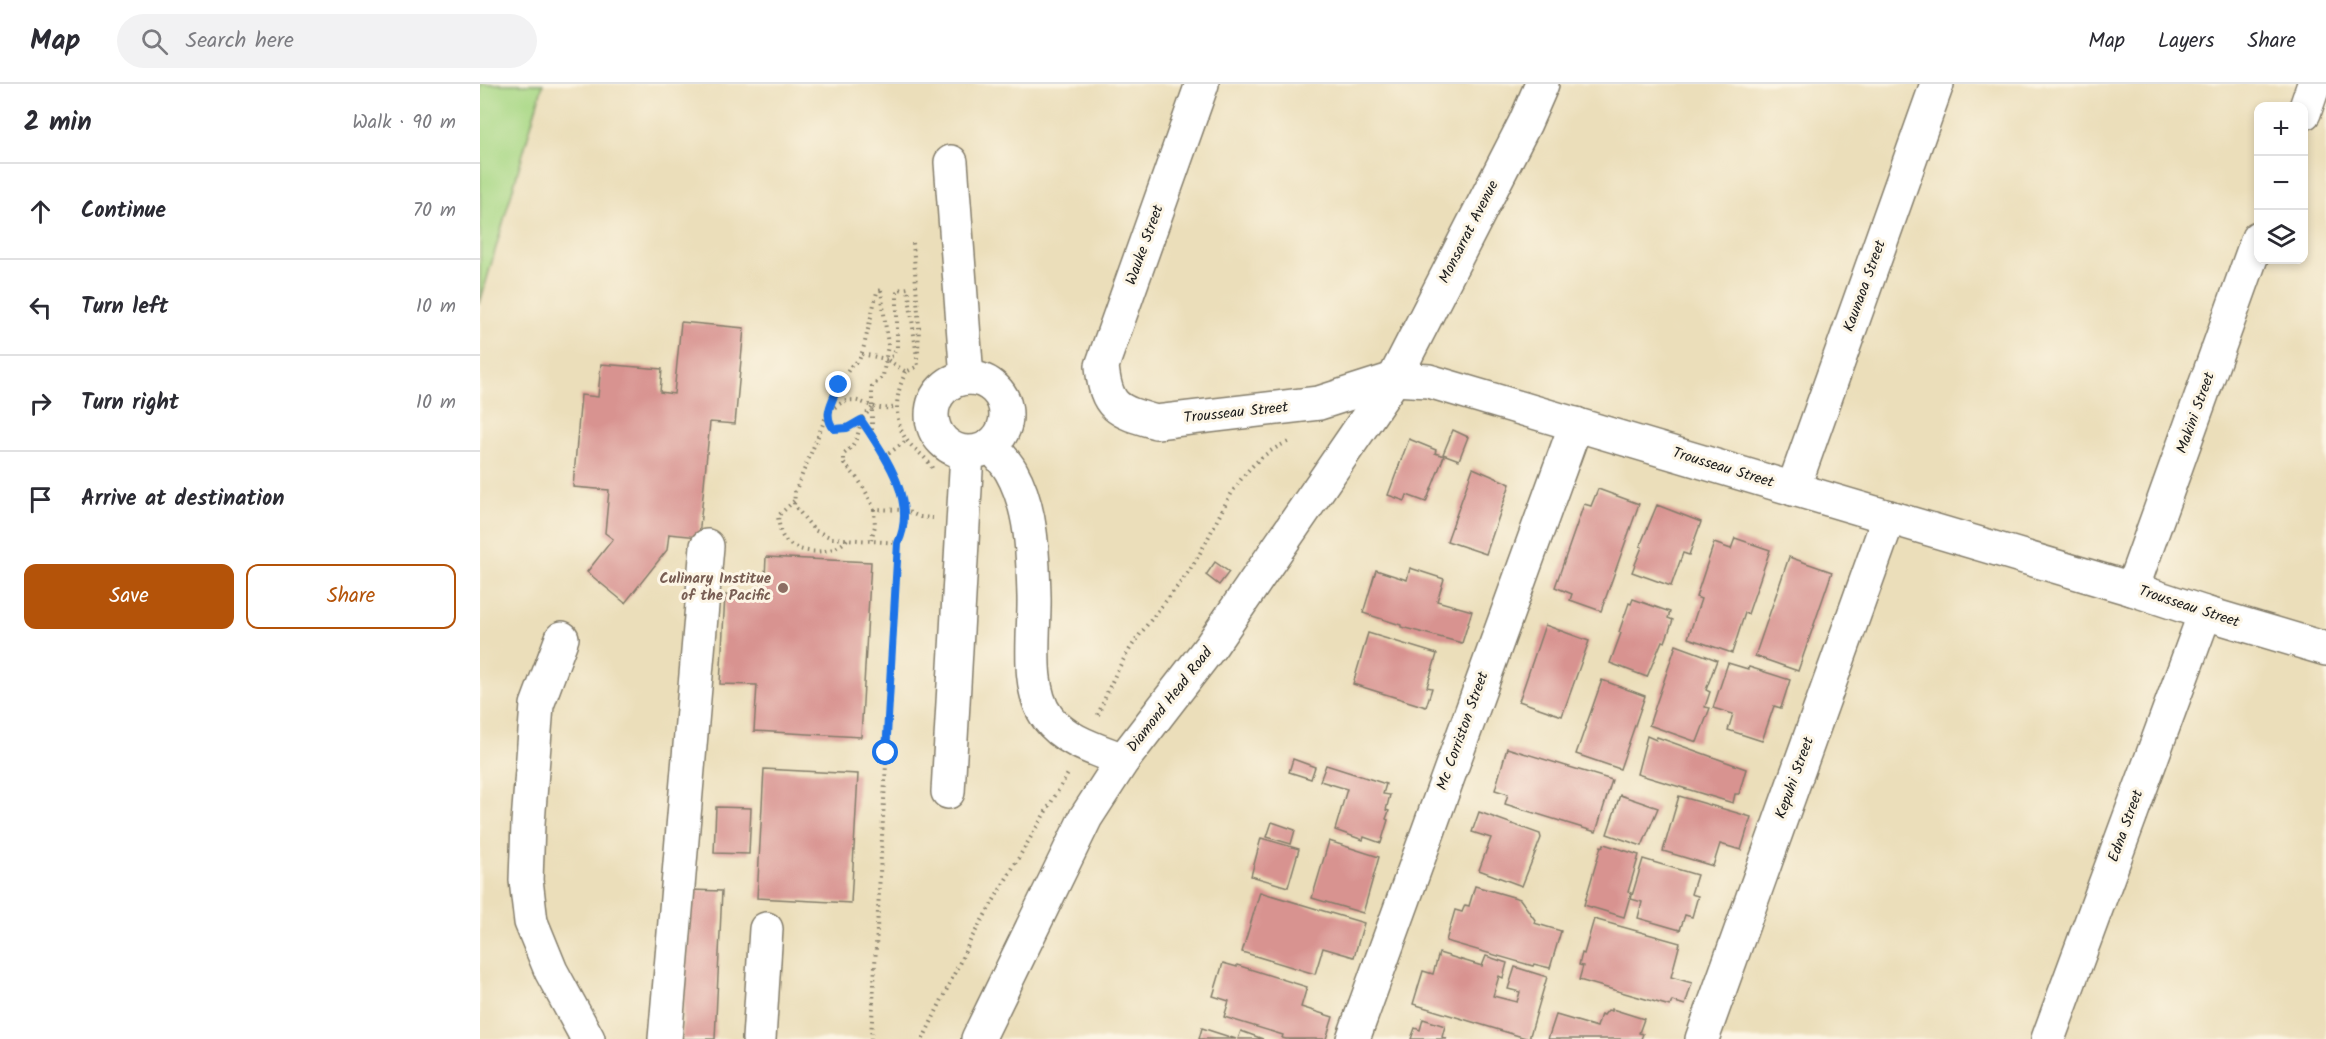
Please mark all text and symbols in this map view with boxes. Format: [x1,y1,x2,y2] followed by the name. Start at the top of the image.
[117,14,537,68] search box
[30,19,81,64] text: Map
[186,24,294,59] text: Search here
[138,25,171,58] icon: search
[2088,25,2125,58] text: Map
[2158,25,2214,58] text: Layers
[2247,25,2296,58] text: Share
[24,102,92,144] text: 2 min
[2254,102,2308,264] map controls
[2254,102,2308,156] button: +
[352,107,456,139] text: Walk · 90 m
[2254,156,2308,210] button: −
[1433,176,1505,288] street label: Monsarrat Avenue
[81,194,166,229] text: Continue
[24,195,57,228] icon: ahead
[413,195,456,227] text: 70 m
[1119,201,1171,288] street label: Wauke Street
[2254,210,2308,264] button: layers
[1837,237,1893,335] street label: Kaunaoa Street
[81,290,168,325] text: Turn left
[24,291,57,324] icon: left
[416,291,456,323] text: 10 m
[2170,369,2222,457] street label: Makini Street
[825,371,851,397] route end
[81,386,179,421] text: Turn right
[24,387,57,420] icon: right
[416,387,456,419] text: 10 m
[1183,396,1290,430] street label: Trousseau Street
[1669,441,1777,495] street label: Trousseau Street
[81,482,284,517] text: Arrive at destination
[24,483,57,516] icon: arrive
[24,564,234,629] button: Save
[246,564,456,629] button: Share
[660,567,772,608] place label: Culinary Institue of the Pacific
[2135,579,2243,635] street label: Trousseau Street
[776,581,790,595] marker: Culinary Institue of the Pacific
[1121,642,1219,758] street label: Diamond Head Road
[1430,668,1496,794] street label: Mc Corriston Street
[1769,733,1821,822] street label: Kepuhi Street
[872,739,898,765] route start
[2102,786,2150,866] street label: Edna Street

